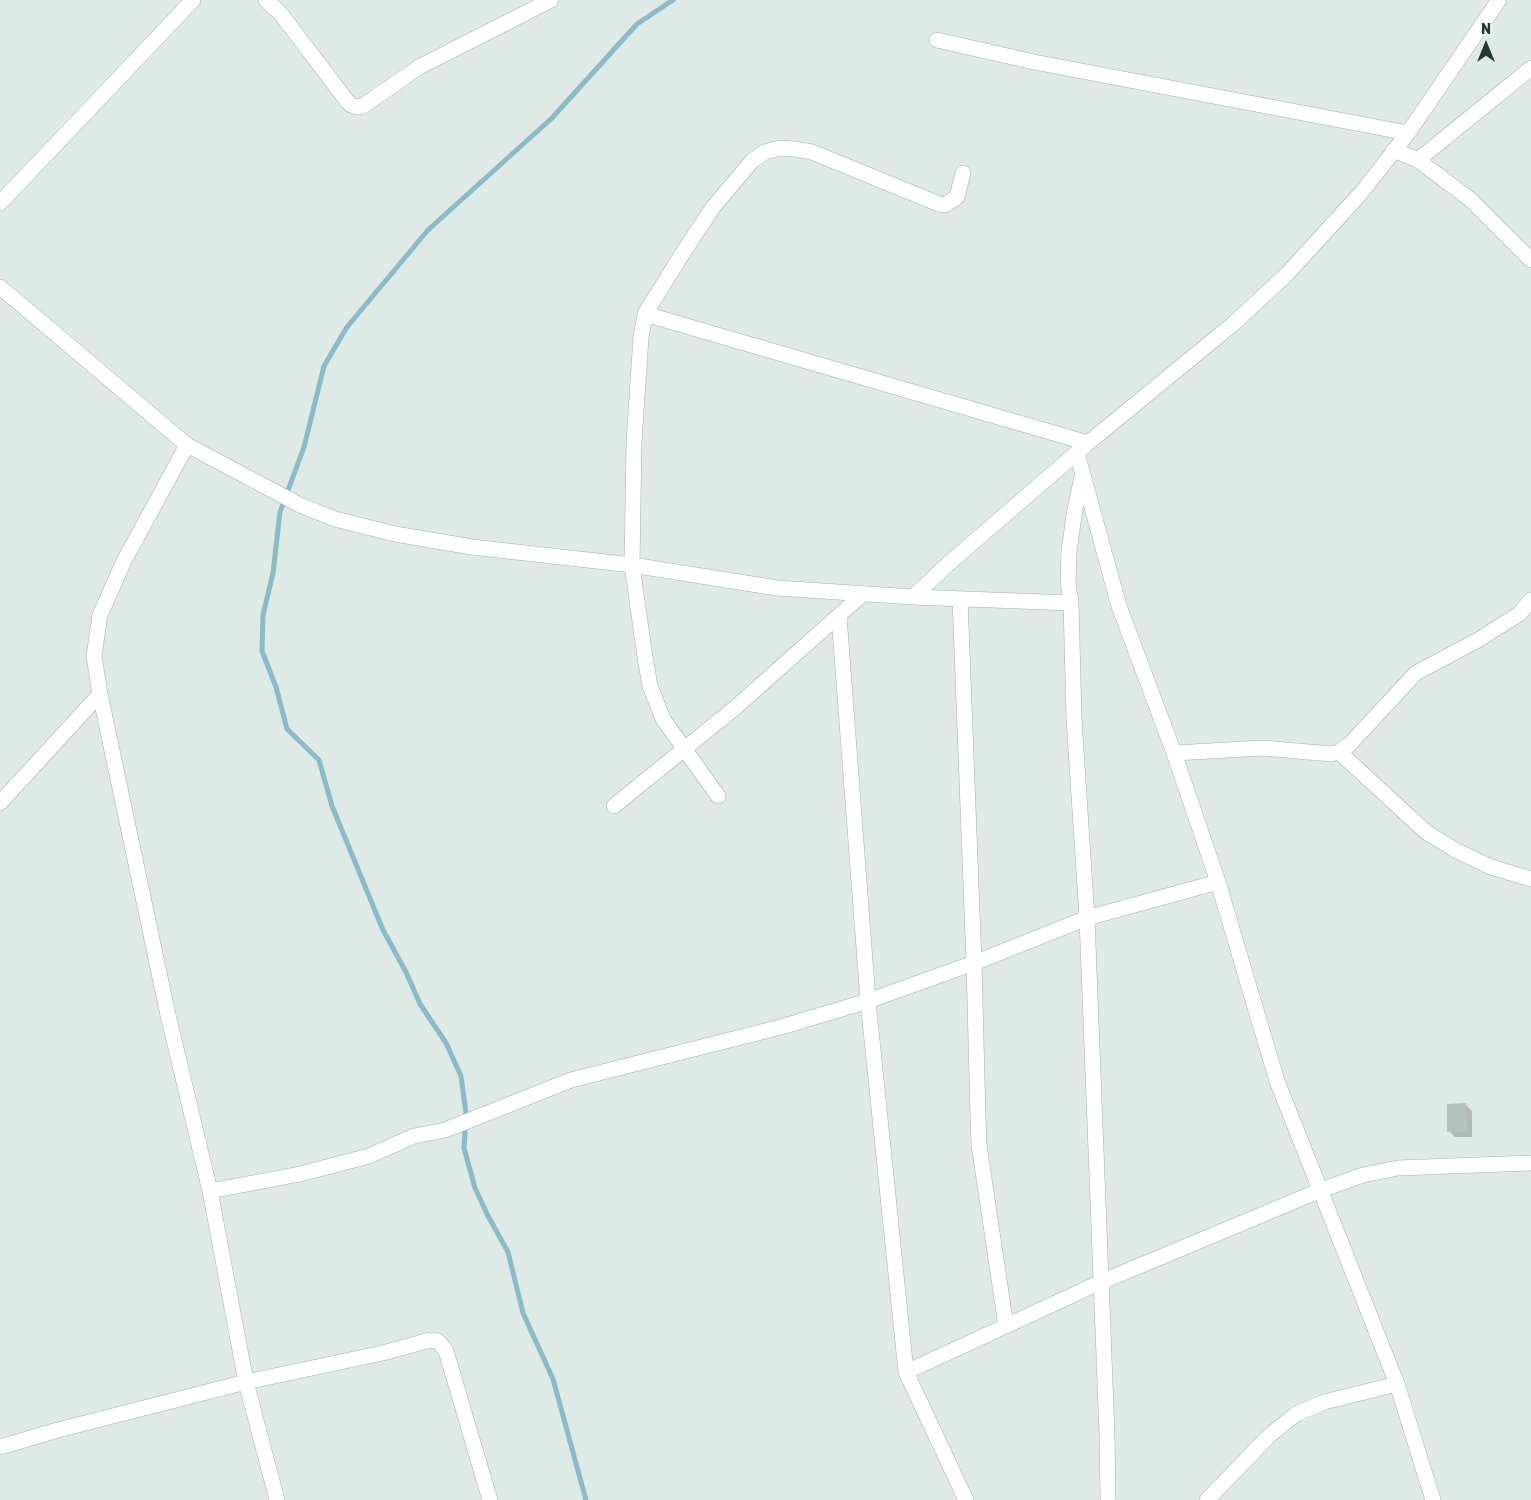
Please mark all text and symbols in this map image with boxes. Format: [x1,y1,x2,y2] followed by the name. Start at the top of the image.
[1461,20,1511,70] north arrow
[1481,21,1491,38] text: N

